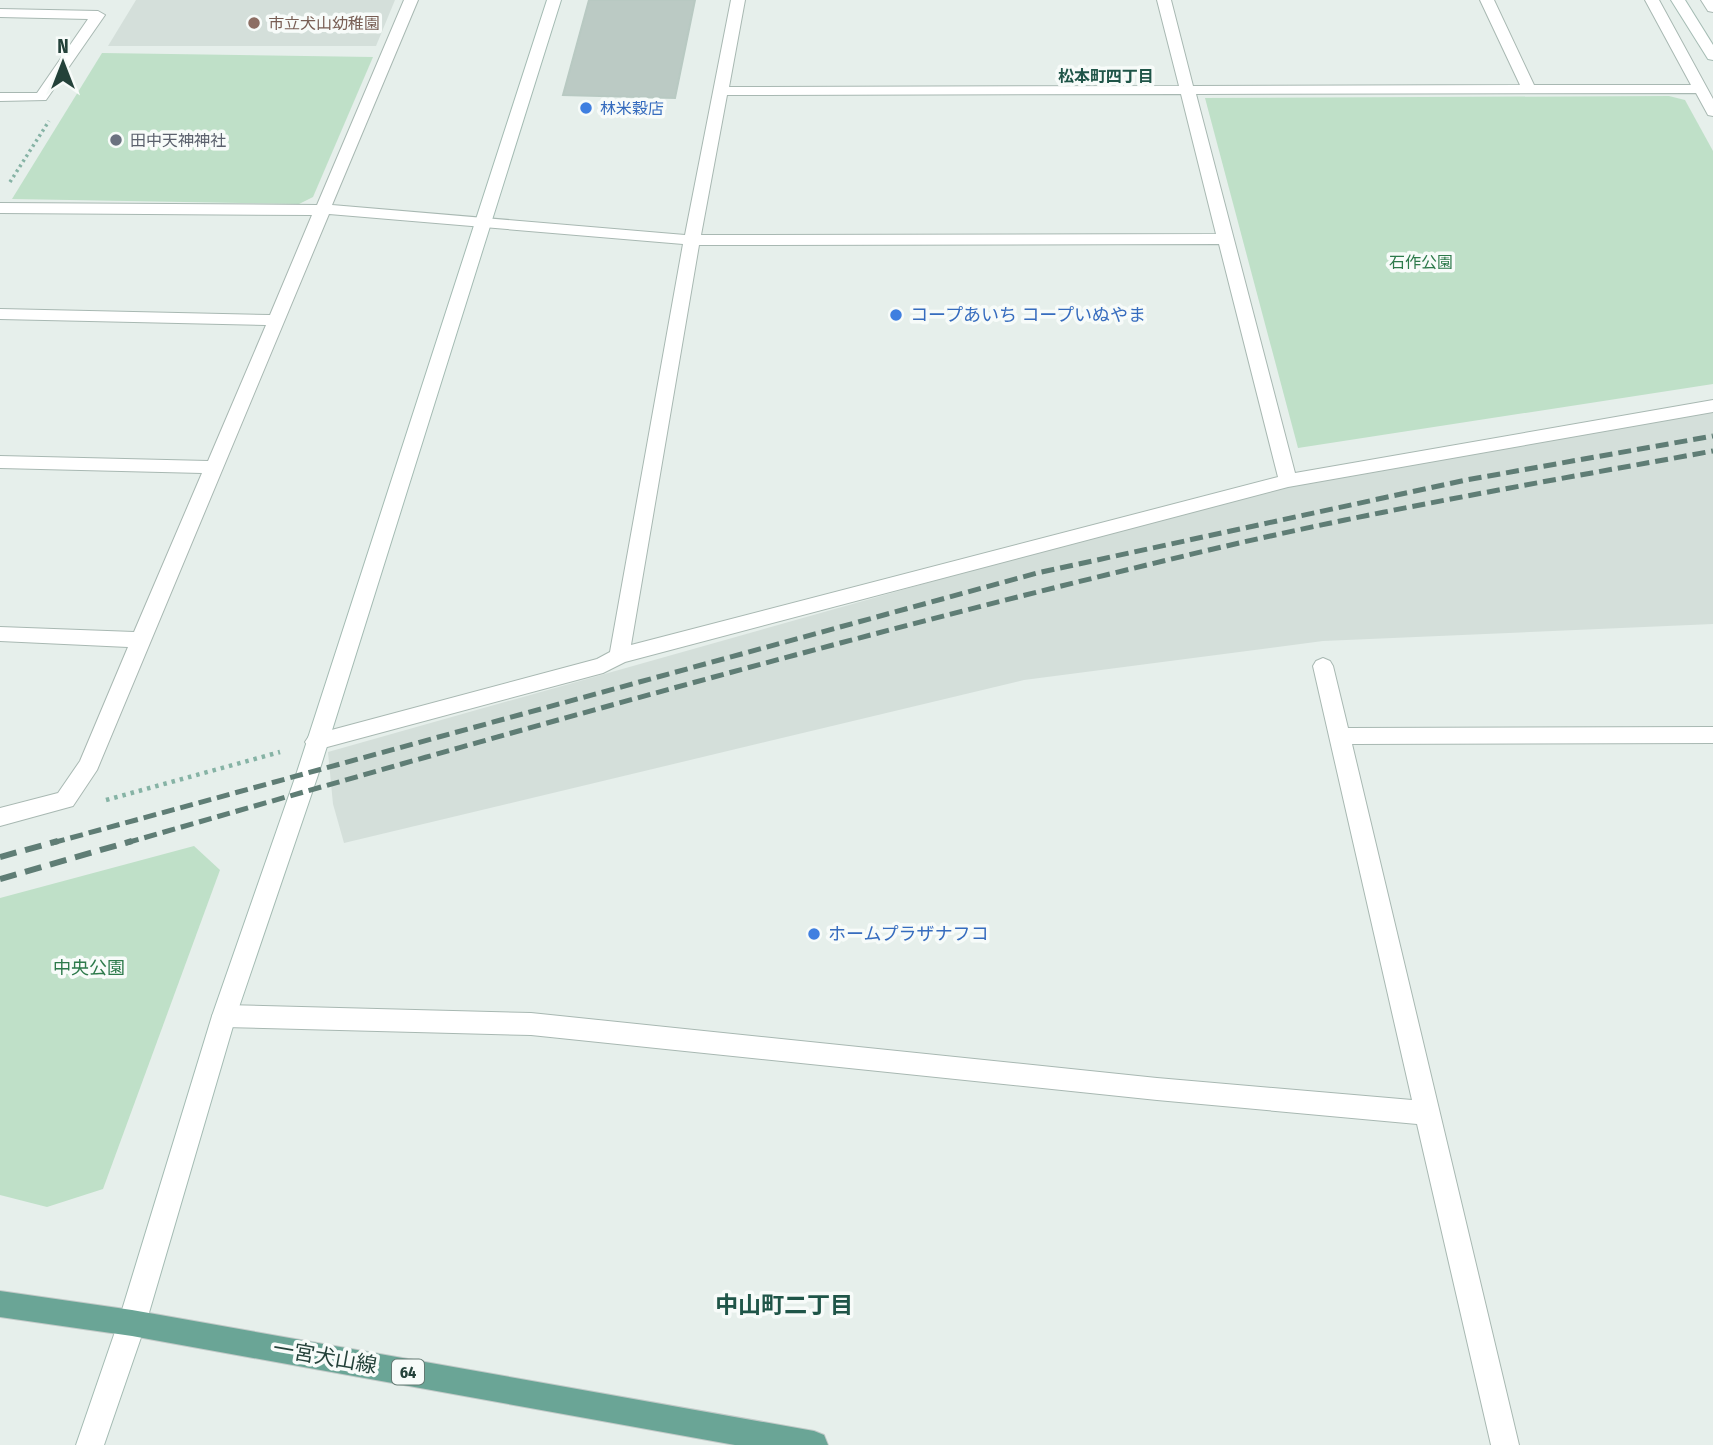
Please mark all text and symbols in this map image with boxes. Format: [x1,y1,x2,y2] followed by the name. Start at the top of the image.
[268,14,380,33] place label: 市立犬山幼稚園
[246,15,262,31] marker: 市立犬山幼稚園
[28,28,98,98] north arrow
[57,35,69,58] text: N
[1058,67,1154,86] district label: 松本町四丁目
[600,99,664,118] place label: 林米穀店
[578,100,594,116] marker: 林米穀店
[130,131,226,150] place label: 田中天神神社
[108,132,124,148] marker: 田中天神神社
[1389,253,1453,272] park label: 石作公園
[910,304,1146,326] place label: コープあいち コープいぬやま
[888,307,904,323] marker: コープあいち コープいぬやま
[828,923,988,945] place label: ホームプラザナフコ
[806,926,822,942] marker: ホームプラザナフコ
[53,957,125,979] park label: 中央公園
[715,1291,853,1319] district label: 中山町二丁目
[271,1335,379,1379] street label: 一宮犬山線
[392,1360,424,1384] road number: 64

